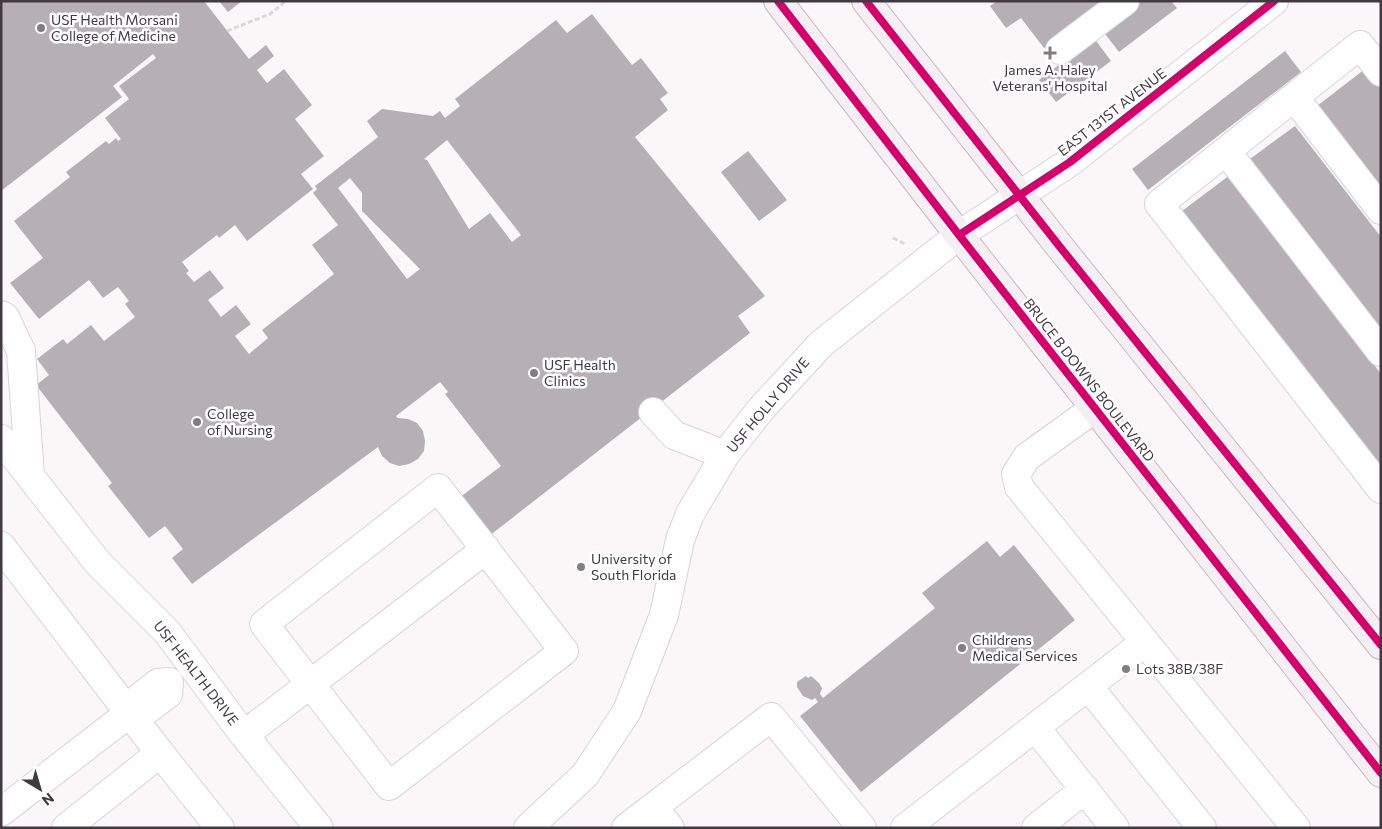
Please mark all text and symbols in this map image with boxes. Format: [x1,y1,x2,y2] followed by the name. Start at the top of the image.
[51,11,178,44] place label: USF Health Morsani College of Medicine
[35,22,47,34] marker: USF Health Morsani College of Medicine
[1043,46,1057,60] marker: James A. Haley Veterans' Hospital
[992,61,1108,94] place label: James A. Haley Veterans' Hospital
[1054,64,1169,159] street label: EAST 131ST AVENUE
[1020,295,1159,465] street label: BRUCE B DOWNS BOULEVARD
[723,354,812,456] street label: USF HOLLY DRIVE
[544,356,616,389] place label: USF Health Clinics
[528,367,540,379] marker: USF Health Clinics
[207,405,273,438] place label: College of Nursing
[191,416,203,428] marker: College of Nursing
[591,550,676,583] place label: University of South Florida
[575,561,587,573] marker: University of South Florida
[150,617,242,728] street label: USF HEALTH DRIVE
[972,631,1078,664] place label: Childrens Medical Services
[956,642,968,654] marker: Childrens Medical Services
[1136,660,1223,677] place label: Lots 38B/38F
[1120,663,1132,675] marker: Lots 38B/38F
[15,764,65,814] north arrow
[39,790,58,810] text: N

